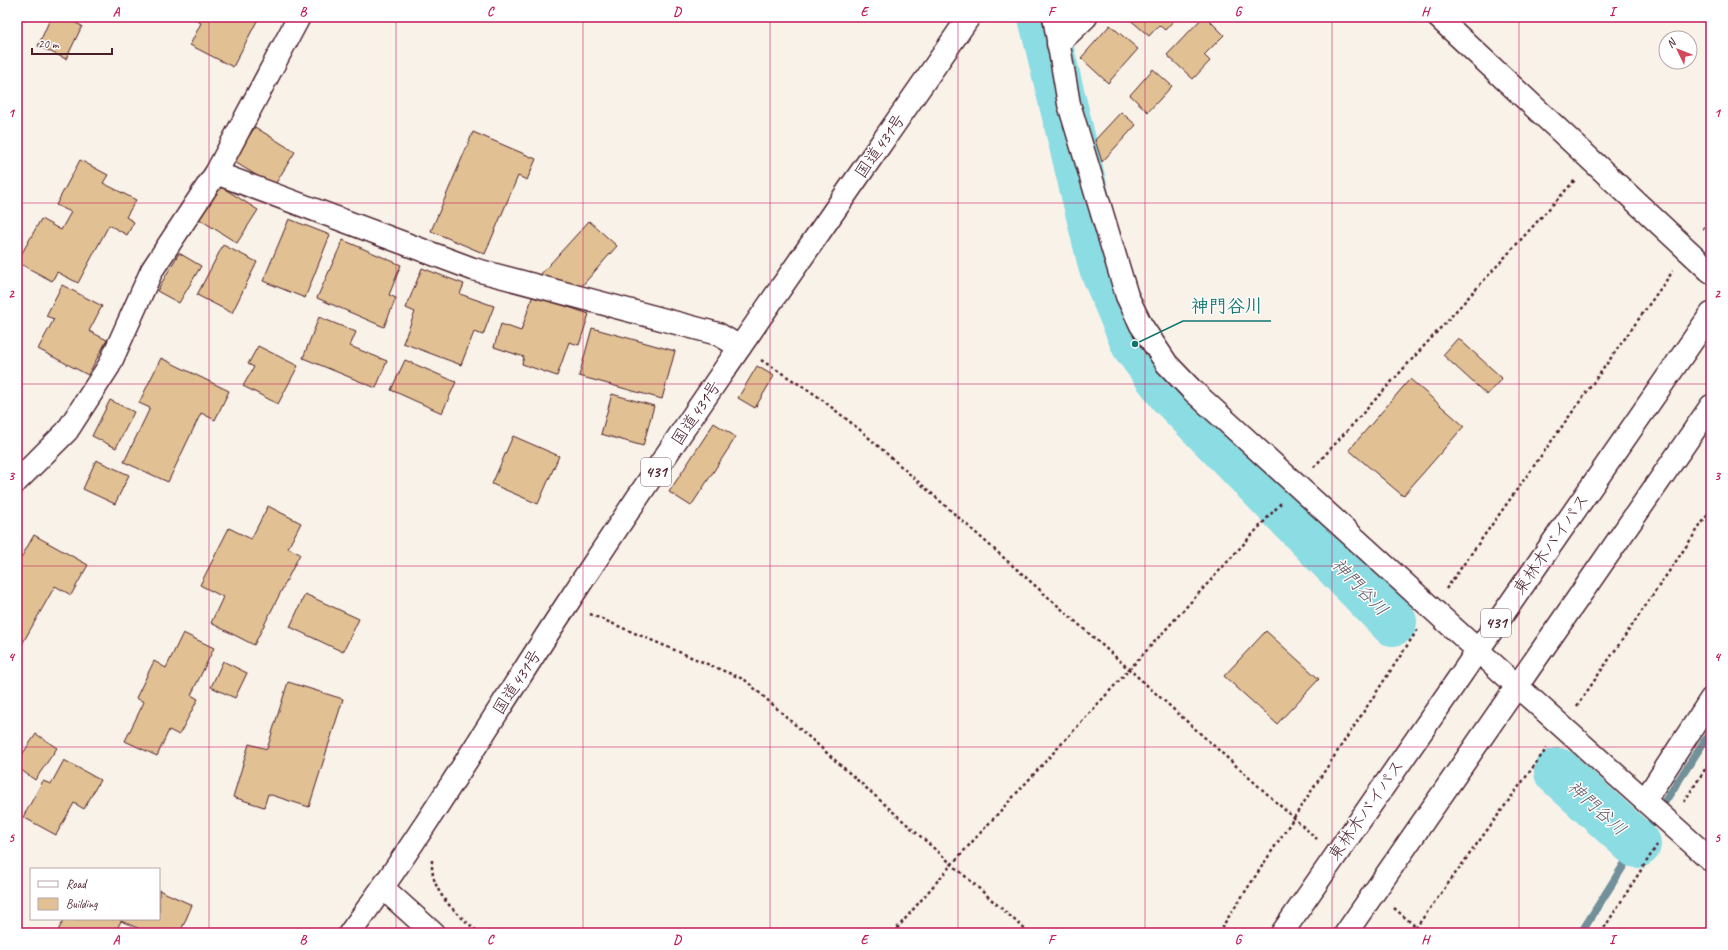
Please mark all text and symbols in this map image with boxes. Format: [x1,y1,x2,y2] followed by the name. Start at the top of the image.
[113,4,121,20] text: A
[300,4,308,20] text: B
[487,4,495,20] text: C
[673,4,682,20] text: D
[861,4,870,20] text: E
[1048,4,1057,20] text: F
[1235,4,1243,20] text: G
[1421,4,1431,20] text: H
[1609,4,1618,20] text: I
[32,30,112,56] scale bar
[1658,30,1698,70] north arrow
[1663,34,1680,50] text: N
[38,36,60,52] text: 20 m
[8,105,16,121] text: 1
[1714,105,1722,121] text: 1
[850,110,910,182] street label: 国道431号
[8,286,15,302] text: 2
[1714,286,1721,302] text: 2
[1183,291,1271,321] callout: 神門谷川
[1191,295,1263,317] text: 神門谷川
[667,376,725,450] street label: 国道431号
[641,458,671,486] road number: 431
[8,468,15,484] text: 3
[1714,468,1721,484] text: 3
[1508,489,1594,599] street label: 東林木バイパス
[1327,553,1393,621] water label: 神門谷川
[1481,609,1511,637] road number: 431
[488,645,546,719] street label: 国道431号
[8,649,16,665] text: 4
[1714,649,1722,665] text: 4
[1323,755,1409,865] street label: 東林木バイパス
[1563,776,1631,840] water label: 神門谷川
[8,830,15,846] text: 5
[1714,830,1721,846] text: 5
[30,868,160,920] legend
[66,876,88,892] text: Road
[66,896,98,912] text: Building
[113,932,121,948] text: A
[300,932,308,948] text: B
[487,932,495,948] text: C
[673,932,682,948] text: D
[861,932,870,948] text: E
[1048,932,1057,948] text: F
[1235,932,1243,948] text: G
[1421,932,1431,948] text: H
[1609,932,1618,948] text: I

